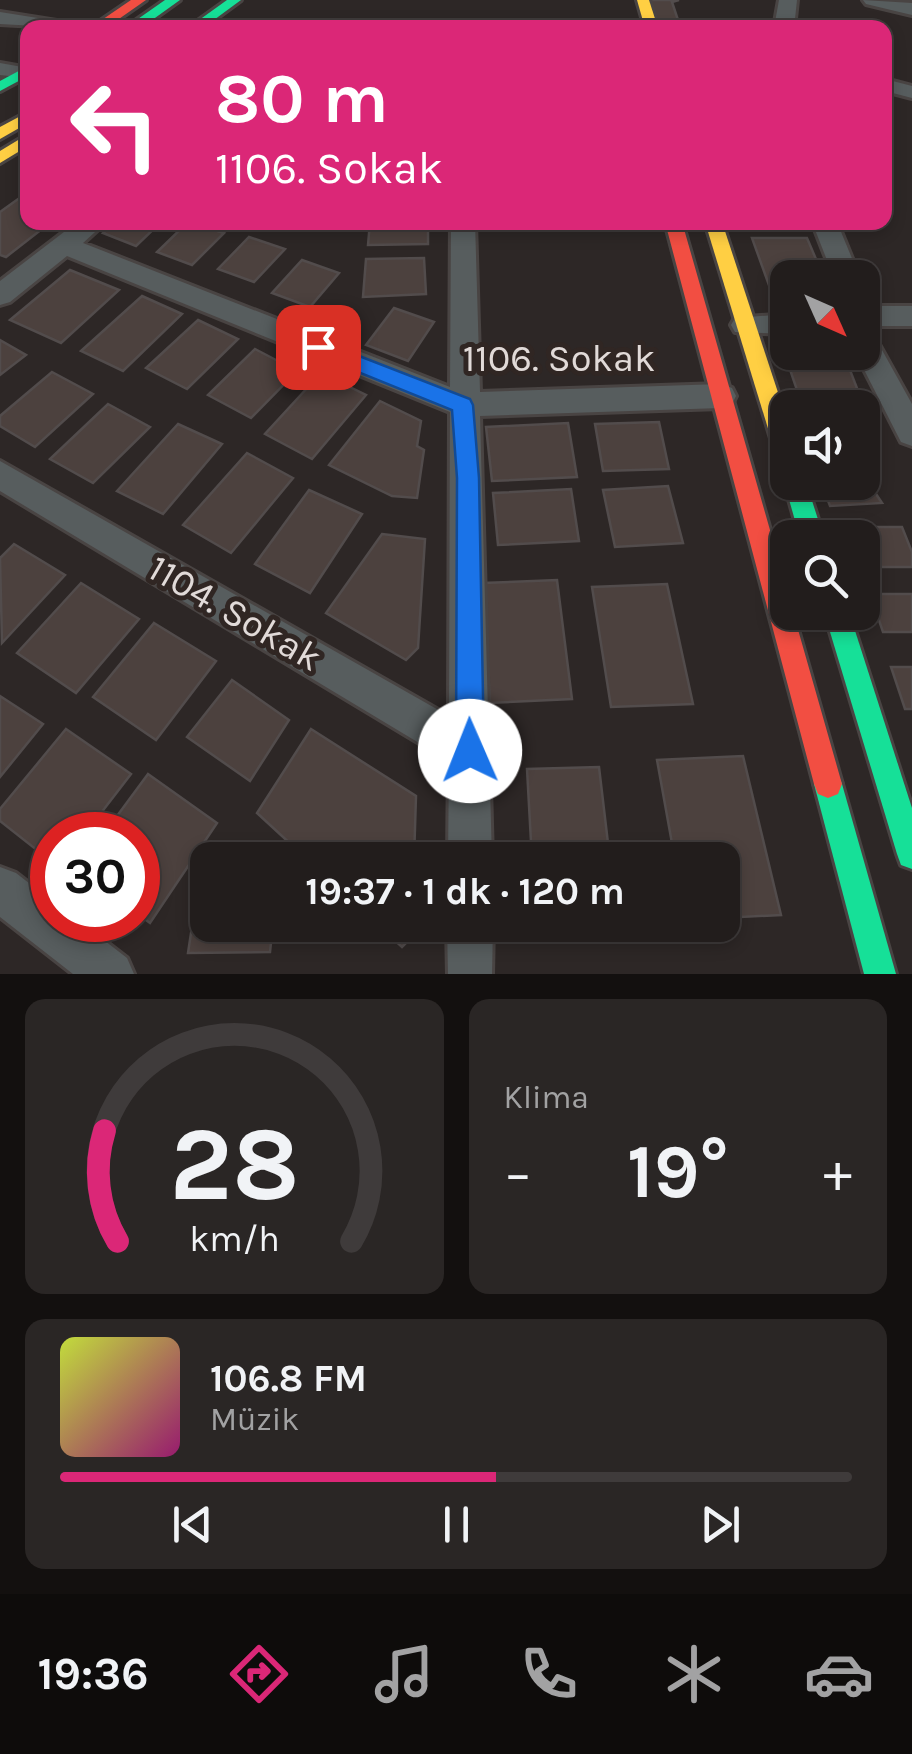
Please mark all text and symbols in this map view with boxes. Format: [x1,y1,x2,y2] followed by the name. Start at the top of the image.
[215,58,389,140] text: 80 m
[50,60,180,190] icon: left
[215,142,443,194] text: 1106. Sokak
[770,260,880,370] north arrow
[770,260,880,630] map controls
[276,305,361,390] pin
[291,320,346,375] icon: arrive
[463,336,655,381] street label: 1106. Sokak
[770,390,880,500] button: sound
[770,520,880,630] button: search
[141,545,329,681] street label: 1104. Sokak
[418,699,522,803] position arrow
[30,812,160,942] speed limit sign: 30
[305,869,625,914] text: 19:37 · 1 dk · 120 m
[504,1079,589,1116] text: Klima
[169,1104,299,1225] text: 28
[627,1128,729,1216] text: 19°
[504,1141,532,1205] text: −
[823,1141,852,1205] text: +
[189,1218,280,1260] text: km/h
[210,1356,367,1401] text: 106.8 FM
[210,1401,299,1438] text: Müzik
[165,1497,220,1552] icon: previous
[429,1497,484,1552] icon: pause
[693,1497,748,1552] icon: next
[224,1639,294,1709] icon: directions
[369,1639,439,1709] icon: music
[514,1639,584,1709] icon: phone
[659,1639,729,1709] icon: climate
[804,1639,874,1709] icon: car
[38,1648,149,1700] text: 19:36

